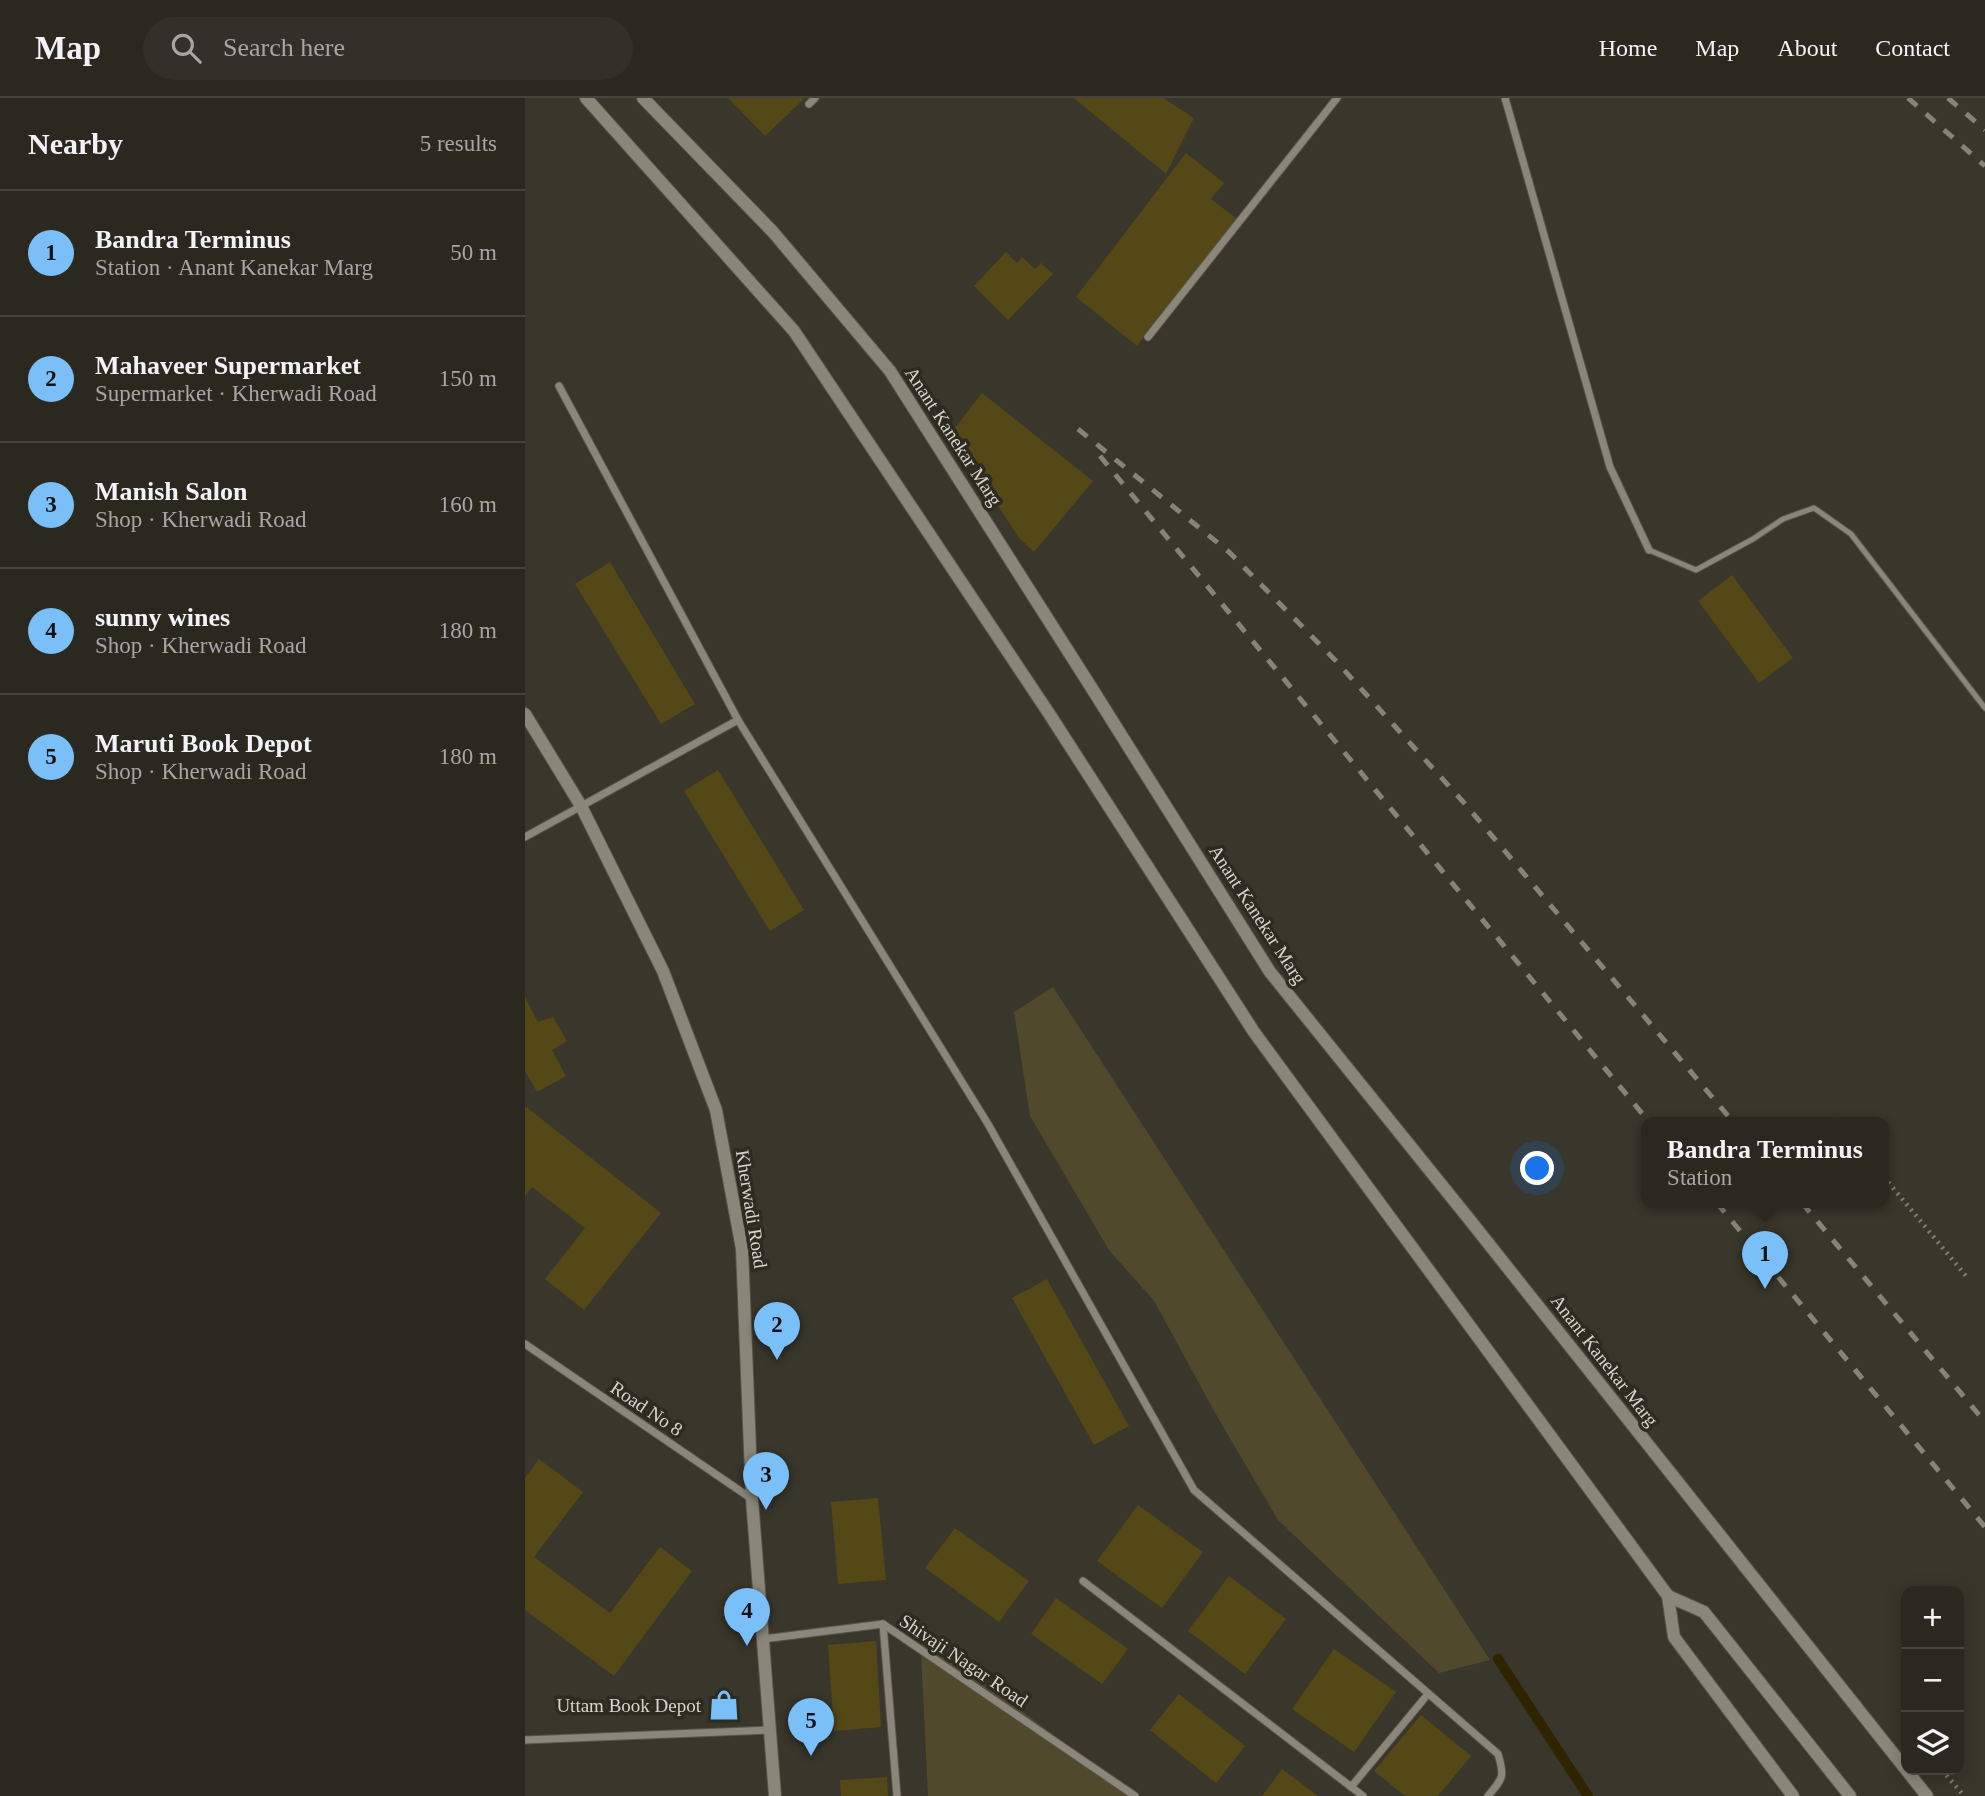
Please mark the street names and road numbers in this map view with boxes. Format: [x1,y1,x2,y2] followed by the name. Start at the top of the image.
[901,363,1007,510] street label: Anant Kanekar Marg
[1205,841,1311,988] street label: Anant Kanekar Marg
[732,1148,771,1270] street label: Kherwadi Road
[1547,1290,1663,1431] street label: Anant Kanekar Marg
[607,1377,687,1440] street label: Road No 8
[896,1610,1032,1711] street label: Shivaji Nagar Road

